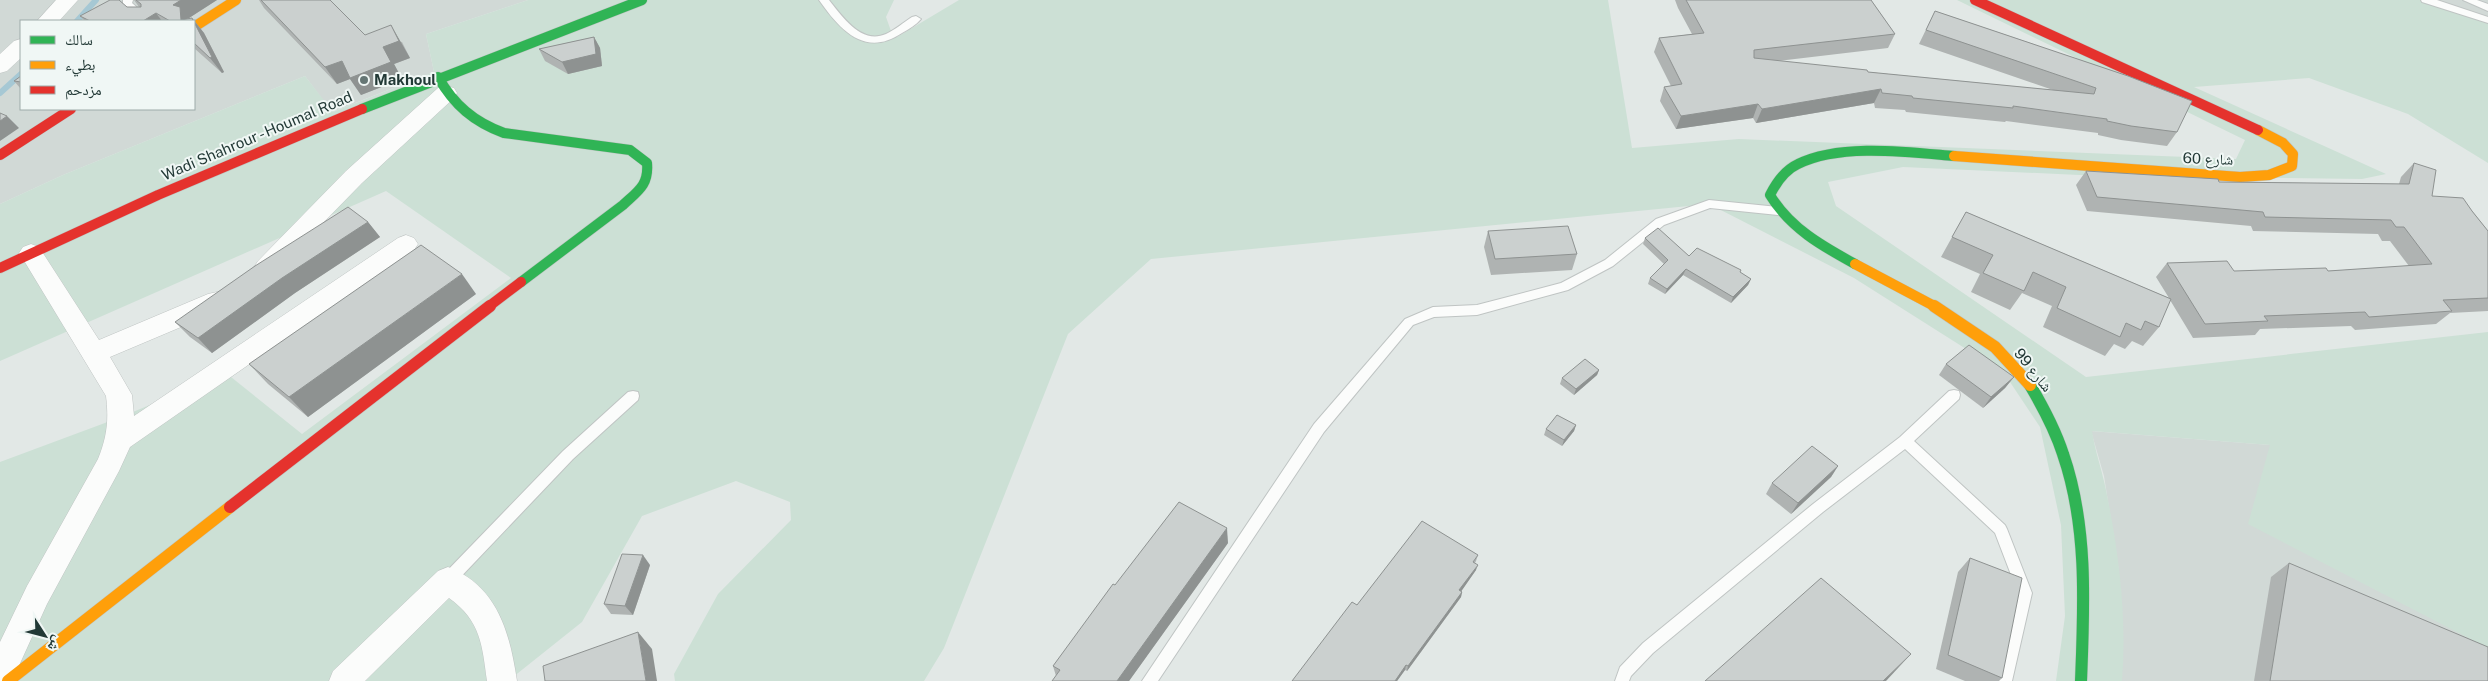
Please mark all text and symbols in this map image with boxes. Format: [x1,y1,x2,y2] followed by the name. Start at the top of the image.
[20,20,195,110] legend
[65,31,93,48] text: سالك
[65,56,95,77] text: بطيء
[374,71,436,88] place label: Makhoul
[358,74,370,86] marker: Makhoul
[65,81,102,100] text: مزدحم
[159,88,355,183] street label: Wadi Shahrour - Houmal Road
[2182,149,2234,170] street label: شارع 60
[2009,345,2056,396] street label: شارع 99
[20,611,70,661] north arrow
[44,632,66,654] text: ش

